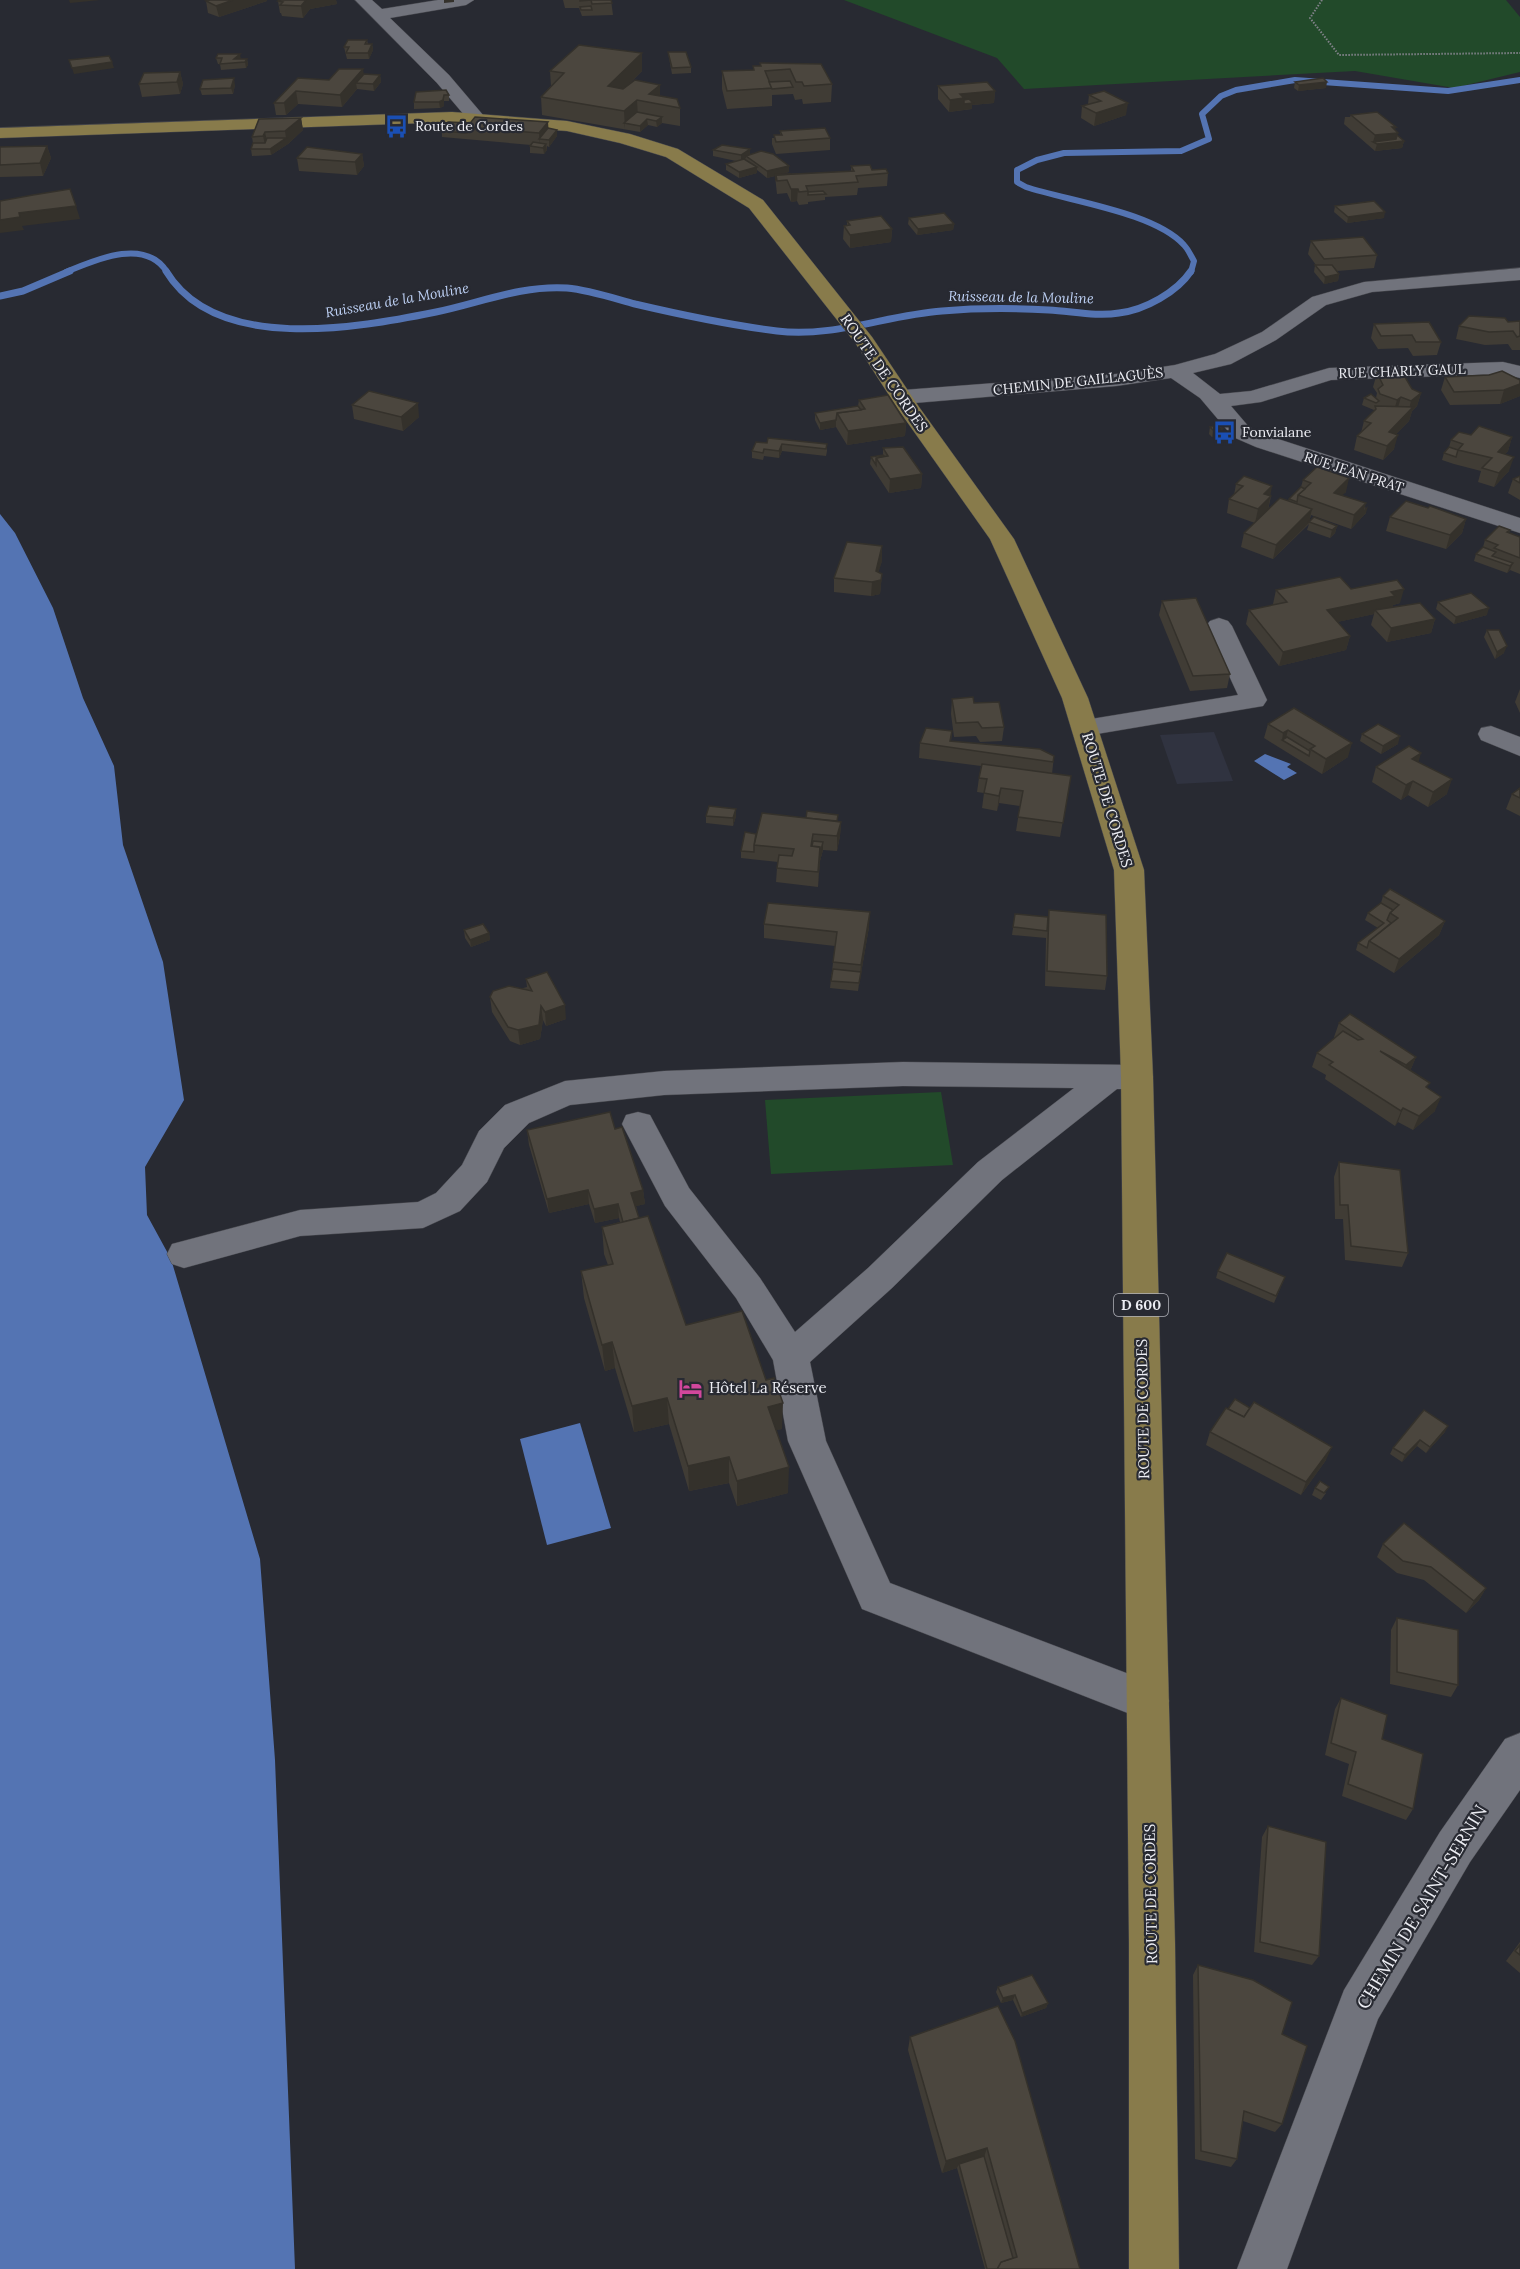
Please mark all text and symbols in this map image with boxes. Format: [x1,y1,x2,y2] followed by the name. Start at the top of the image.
[384,113,410,139] bus stop icon: Route de Cordes
[415,117,523,135] place label: Route de Cordes
[324,278,470,321] water label: Ruisseau de la Mouline
[948,287,1094,307] water label: Ruisseau de la Mouline
[836,310,932,436] street label: ROUTE DE CORDES
[1338,360,1466,382] street label: RUE CHARLY GAUL
[992,363,1164,399] street label: CHEMIN DE GAILLAGUÈS
[1211,419,1237,445] bus stop icon: Fonvialane
[1242,423,1312,441] place label: Fonvialane
[1302,447,1406,497] street label: RUE JEAN PRAT
[1078,730,1137,870] street label: ROUTE DE CORDES
[1114,1294,1168,1316] road number: D 600
[1132,1339,1153,1479] street label: ROUTE DE CORDES
[678,1375,704,1401] hotel icon: Hôtel La Réserve
[709,1378,827,1397] place label: Hôtel La Réserve
[1351,1800,1492,2013] street label: CHEMIN DE SAINT-SERNIN
[1140,1824,1161,1964] street label: ROUTE DE CORDES

